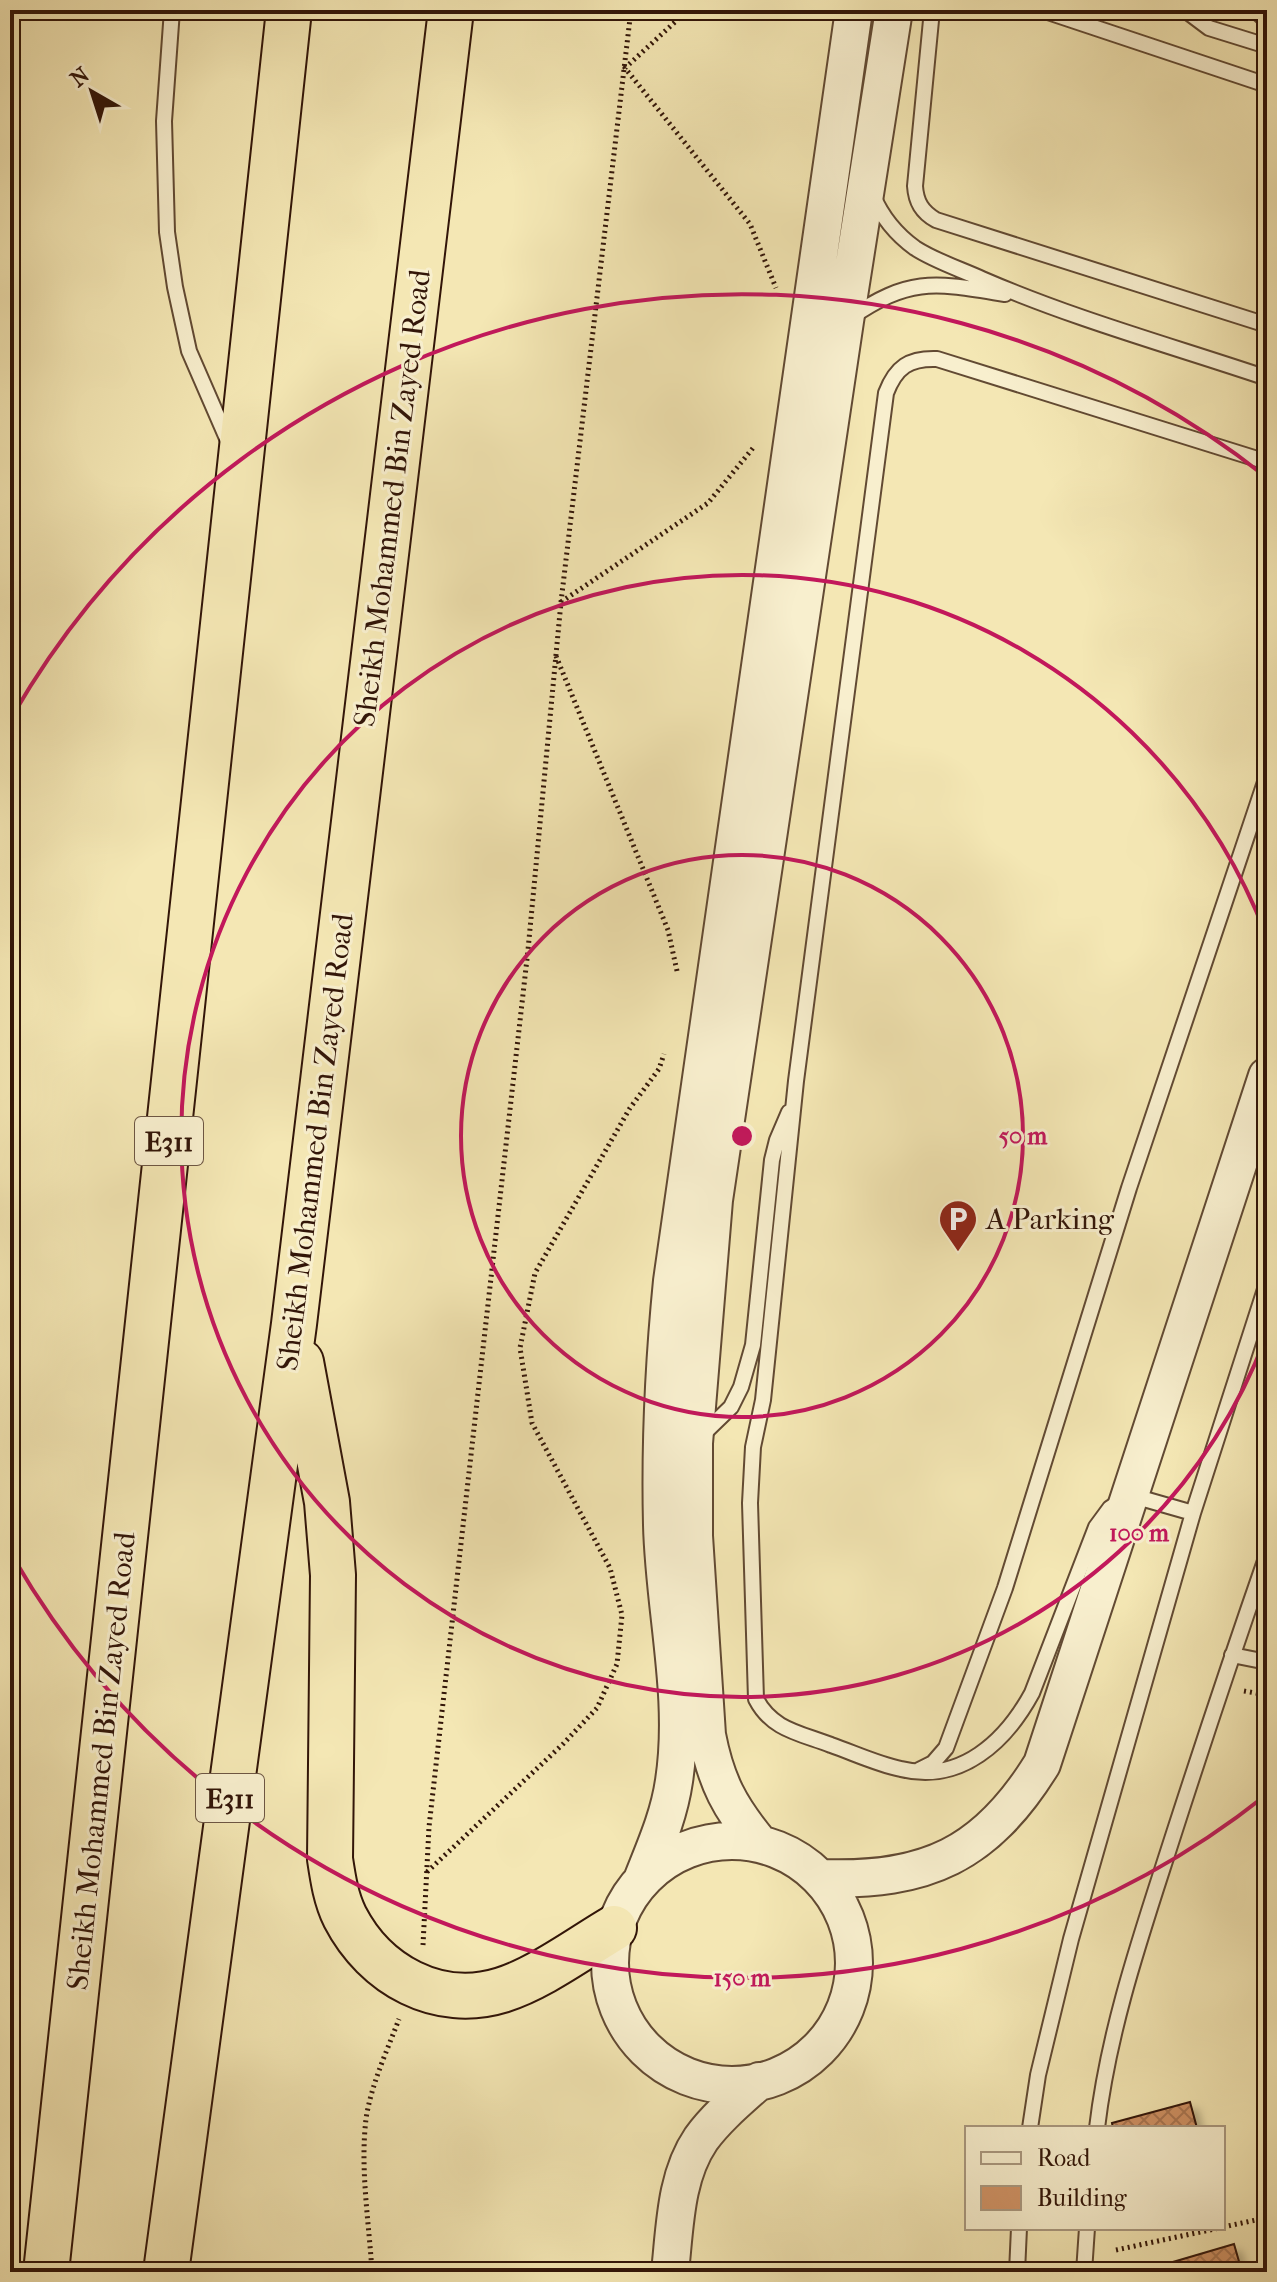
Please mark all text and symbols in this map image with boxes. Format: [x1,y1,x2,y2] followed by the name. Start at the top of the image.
[52,52,132,132] north arrow
[65,62,95,93] text: N
[347,267,438,729] street label: Sheikh Mohammed Bin Zayed Road
[270,911,361,1373] street label: Sheikh Mohammed Bin Zayed Road
[135,1117,203,1165] road number: E311
[728,1122,756,1150] centre of rings
[999,1122,1048,1150] text: 50 m
[937,1198,979,1253] parking icon: A Parking
[985,1202,1115,1237] place label: A Parking
[1109,1519,1170,1547] text: 100 m
[60,1530,143,1992] street label: Sheikh Mohammed Bin Zayed Road
[196,1774,264,1822] road number: E311
[713,1964,772,1992] text: 150 m
[965,2126,1225,2230] legend
[1037,2144,1091,2172] text: Road
[1037,2184,1128,2212] text: Building

